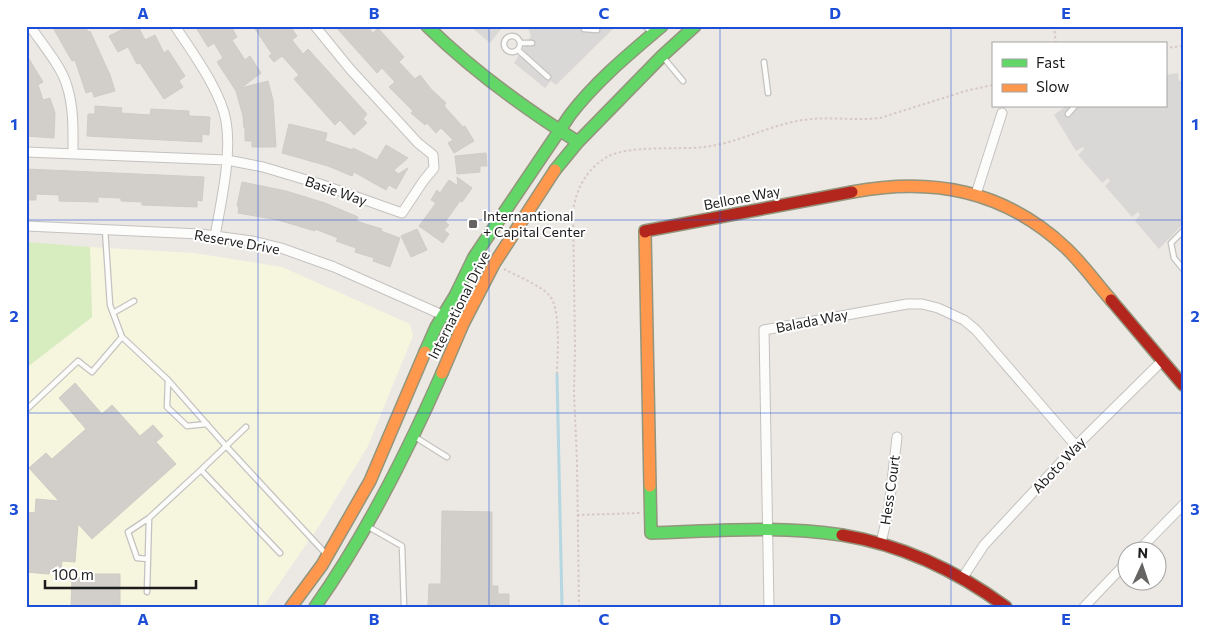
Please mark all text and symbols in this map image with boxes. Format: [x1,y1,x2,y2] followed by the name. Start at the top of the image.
[137,3,149,22] text: A
[369,3,380,22] text: B
[599,3,610,22] text: C
[829,3,841,22] text: D
[1061,3,1071,22] text: E
[992,42,1166,108] legend
[1036,53,1065,71] text: Fast
[1036,77,1069,95] text: Slow
[10,114,18,133] text: 1
[1191,114,1199,133] text: 1
[303,172,369,209] street label: Basie Way
[702,182,782,213] street label: Bellone Way
[483,207,586,240] place label: Internantional + Capital Center
[467,218,479,230] marker: Internantional + Capital Center
[193,226,281,257] street label: Reserve Drive
[424,248,493,362] street label: International Drive
[774,305,849,336] street label: Balada Way
[9,306,19,325] text: 2
[1190,306,1200,325] text: 2
[1028,433,1089,496] street label: Aboto Way
[876,454,903,526] street label: Hess Court
[9,499,19,518] text: 3
[1190,499,1200,518] text: 3
[1116,540,1166,590] north arrow
[1137,544,1148,561] text: N
[45,558,196,590] scale bar
[52,565,94,583] text: 100 m
[137,609,149,628] text: A
[369,609,380,628] text: B
[599,609,610,628] text: C
[829,609,841,628] text: D
[1061,609,1071,628] text: E

